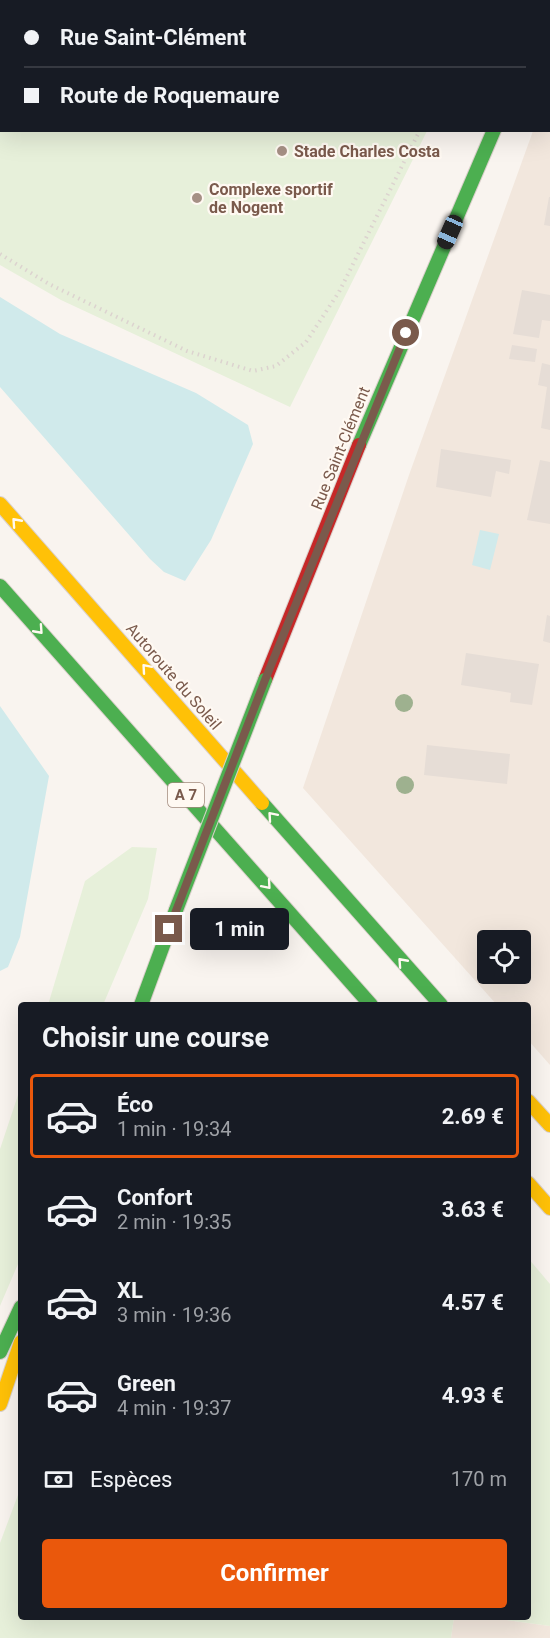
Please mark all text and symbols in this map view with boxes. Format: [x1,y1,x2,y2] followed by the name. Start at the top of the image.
[60,25,246,50] text: Rue Saint-Clément
[60,83,279,108] text: Route de Roquemaure
[294,142,441,161] place label: Stade Charles Costa
[275,144,289,158] marker: Stade Charles Costa
[209,180,333,217] place label: Complexe sportif de Nogent
[190,191,204,205] marker: Complexe sportif de Nogent
[434,212,466,252] car
[392,319,419,346] route start
[307,384,374,513] street label: Rue Saint-Clément
[12,518,23,529] one-way arrow
[122,619,225,733] street label: Autoroute du Soleil
[32,623,43,634] one-way arrow
[142,664,153,675] one-way arrow
[168,783,204,807] road number: A 7
[269,812,280,823] one-way arrow
[260,878,271,889] one-way arrow
[190,908,289,950] callout: 1 min
[155,915,182,942] route end
[214,917,265,941] text: 1 min
[477,930,531,984] map controls
[477,930,531,984] button: locate
[398,958,409,968] one-way arrow
[42,1022,269,1054] text: Choisir une course
[45,1089,99,1143] icon: car
[117,1092,153,1117] text: Éco
[442,1104,504,1129] text: 2.69 €
[117,1117,232,1141] text: 1 min · 19:34
[45,1182,99,1236] icon: car
[117,1185,192,1210] text: Confort
[442,1197,504,1222] text: 3.63 €
[117,1210,232,1234] text: 2 min · 19:35
[45,1275,99,1329] icon: car
[117,1278,143,1303] text: XL
[442,1290,504,1315] text: 4.57 €
[117,1303,232,1327] text: 3 min · 19:36
[45,1368,99,1422] icon: car
[117,1371,176,1396] text: Green
[442,1383,504,1408] text: 4.93 €
[117,1396,232,1420] text: 4 min · 19:37
[42,1463,75,1496] icon: cash
[90,1467,172,1492] text: Espèces
[451,1467,507,1491] text: 170 m
[42,1539,507,1608] button: Confirmer

